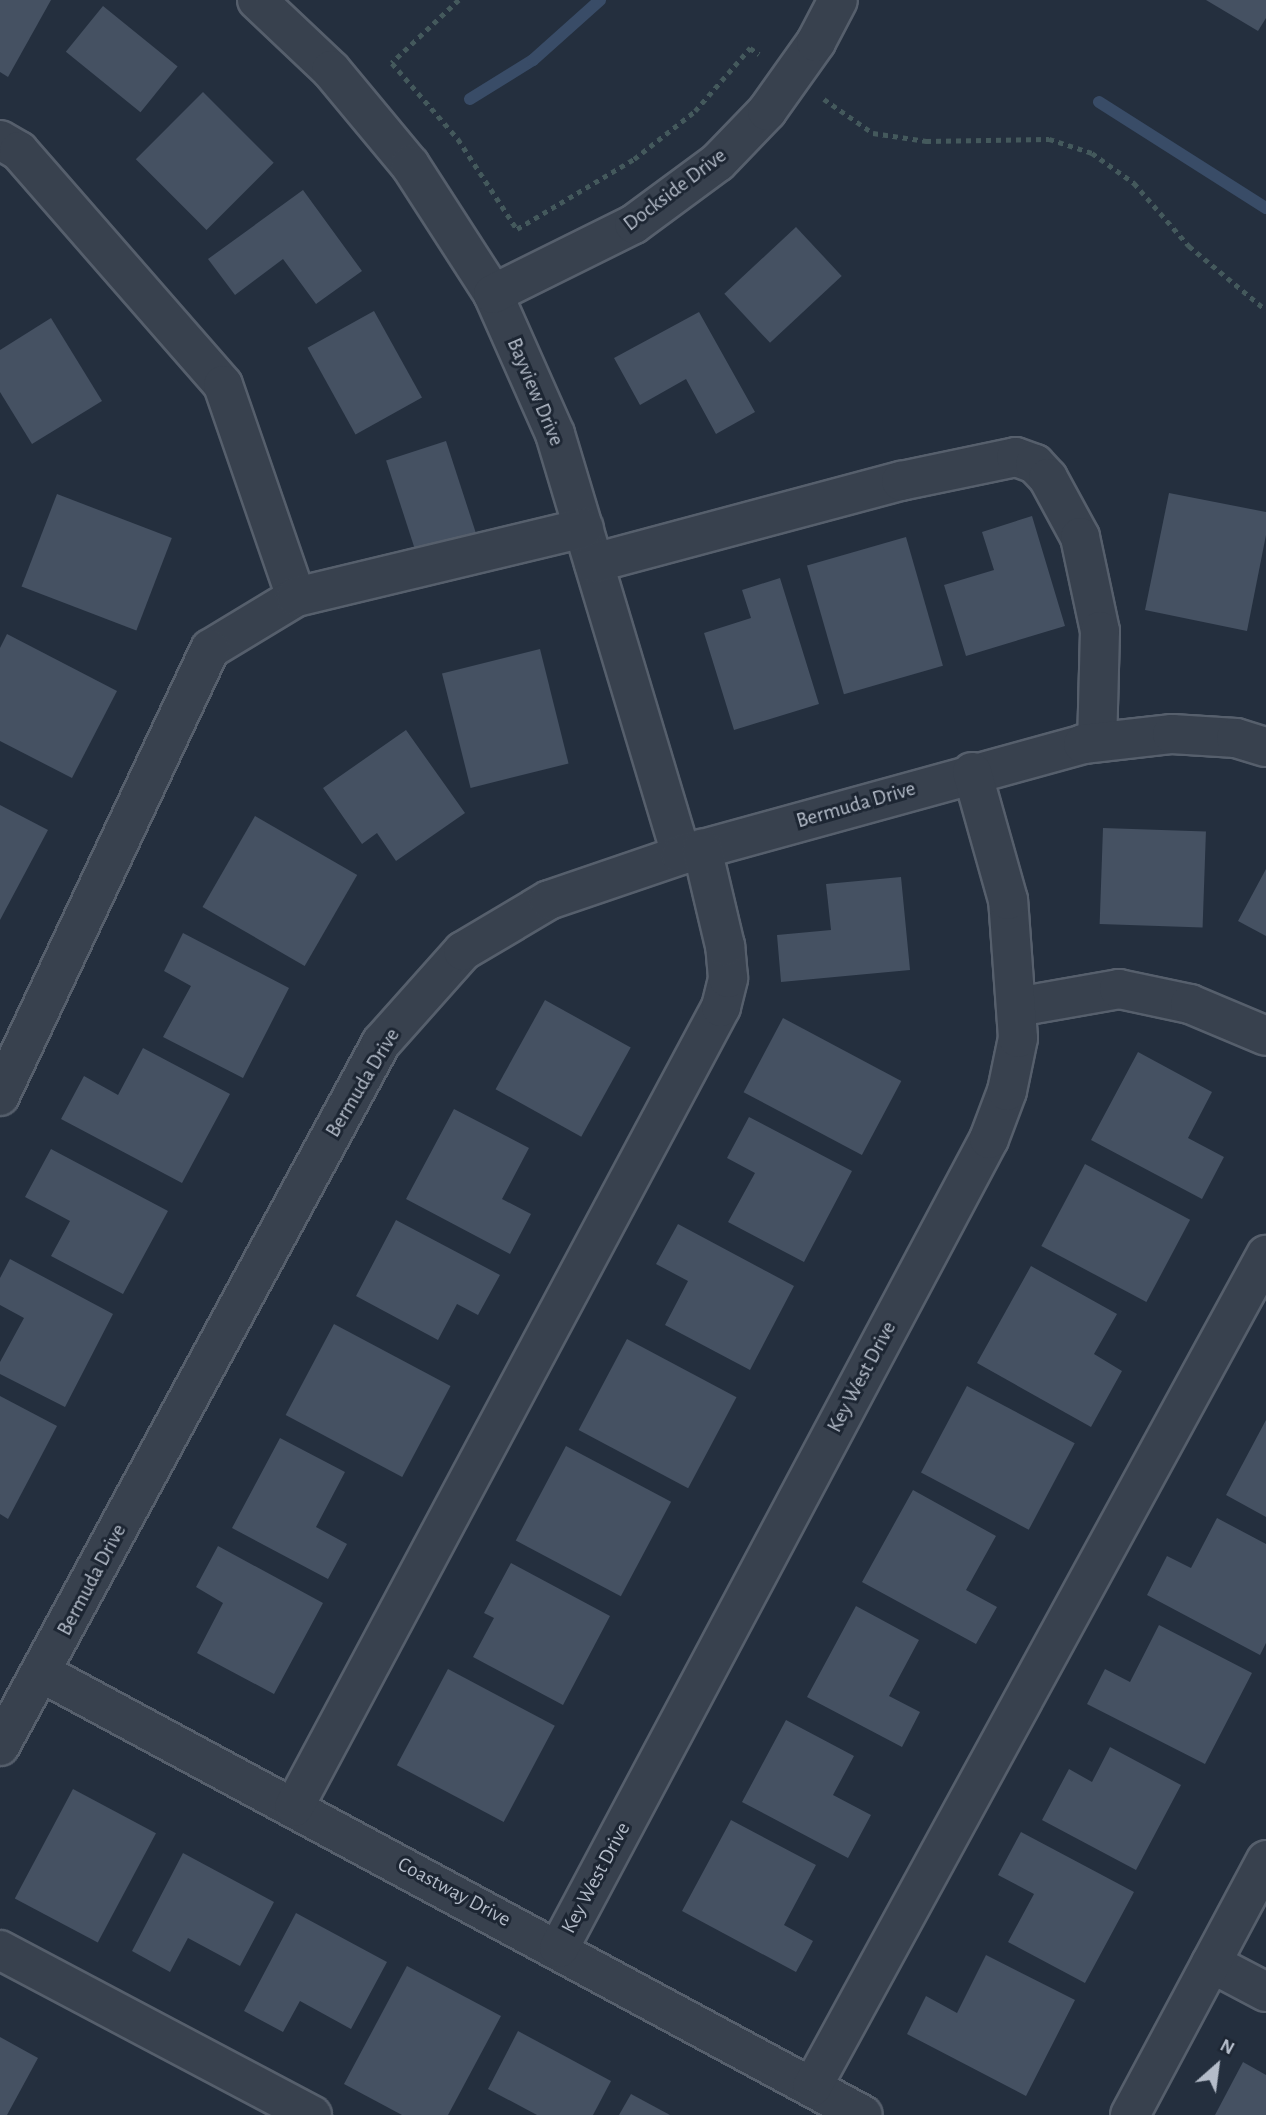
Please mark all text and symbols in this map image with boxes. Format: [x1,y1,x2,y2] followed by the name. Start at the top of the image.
[619,143,731,237] street label: Dockside Drive
[501,334,569,450] street label: Bayview Drive
[794,776,918,834] street label: Bermuda Drive
[321,1024,405,1142] street label: Bermuda Drive
[822,1317,902,1437] street label: Key West Drive
[52,1520,132,1640] street label: Bermuda Drive
[556,1818,636,1938] street label: Key West Drive
[393,1852,515,1932] street label: Coastway Drive
[1182,2031,1252,2101] north arrow
[1217,2036,1237,2059] text: N

